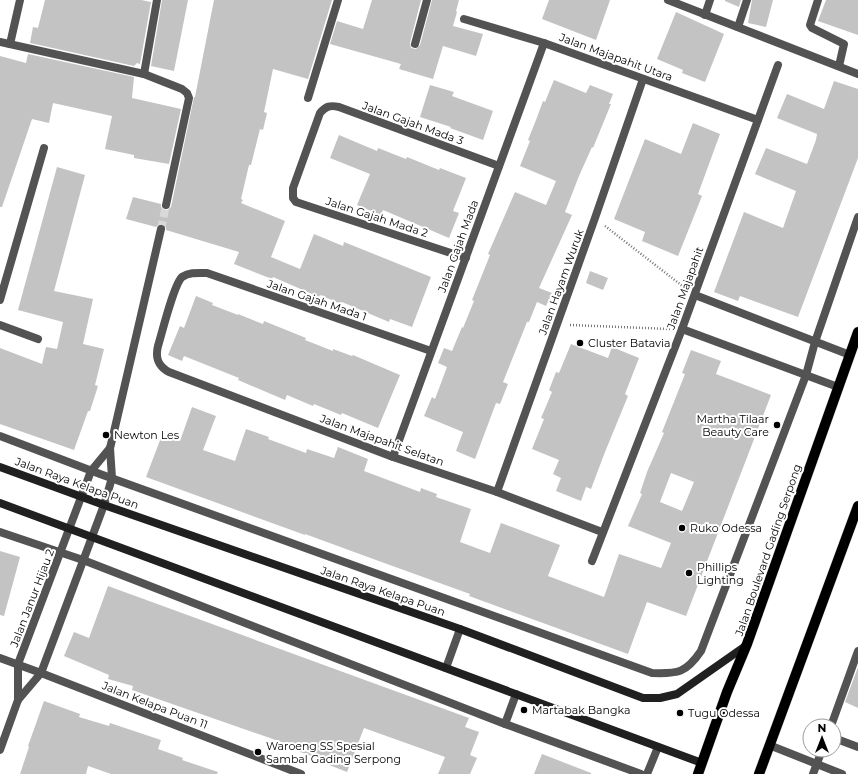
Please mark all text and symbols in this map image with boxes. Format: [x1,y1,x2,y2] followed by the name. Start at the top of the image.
[556,30,675,84] street label: Jalan Majapahit Utara
[360,98,465,148] street label: Jalan Gajah Mada 3
[323,194,430,240] street label: Jalan Gajah Mada 2
[434,198,481,295] street label: Jalan Gajah Mada
[535,227,587,338] street label: Jalan Hayam Wuruk
[663,244,707,332] street label: Jalan Majapahit
[264,276,369,324] street label: Jalan Gajah Mada 1
[588,336,671,350] place label: Cluster Batavia
[575,338,585,348] marker: Cluster Batavia
[317,411,446,469] street label: Jalan Majapahit Selatan
[697,412,769,439] place label: Martha Tilaar Beauty Care
[772,420,782,430] marker: Martha Tilaar Beauty Care
[114,428,180,442] place label: Newton Les
[101,430,111,440] marker: Newton Les
[12,454,141,512] street label: Jalan Raya Kelapa Puan
[732,462,804,639] street label: Jalan Boulevard Gading Serpong
[690,521,762,535] place label: Ruko Odessa
[677,523,687,533] marker: Ruko Odessa
[7,547,57,650] street label: Jalan Janur Hijau 2
[697,560,744,587] place label: Phillips Lighting
[318,563,447,619] street label: Jalan Raya Kelapa Puan
[684,568,694,578] marker: Phillips Lighting
[99,678,210,732] street label: Jalan Kelapa Puan 11
[532,703,630,717] place label: Martabak Bangka
[519,705,529,715] marker: Martabak Bangka
[688,706,760,720] place label: Tugu Odessa
[675,708,685,718] marker: Tugu Odessa
[802,718,842,758] north arrow
[818,721,826,735] text: N
[266,739,401,766] place label: Waroeng SS Spesial Sambal Gading Serpong
[253,747,263,757] marker: Waroeng SS Spesial Sambal Gading Serpong

